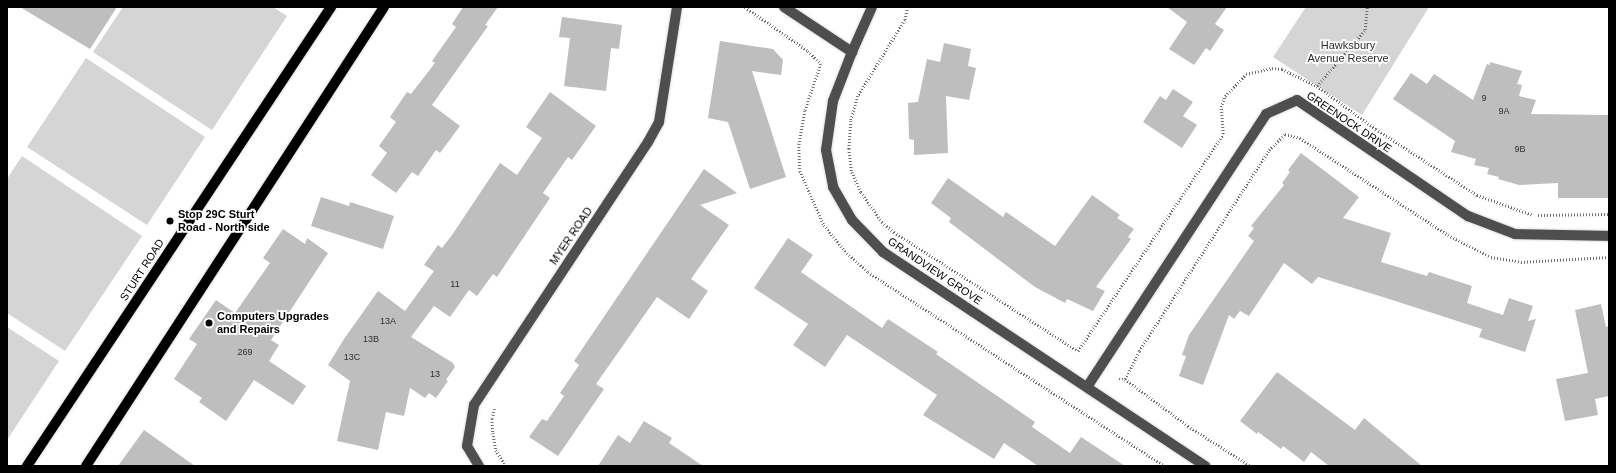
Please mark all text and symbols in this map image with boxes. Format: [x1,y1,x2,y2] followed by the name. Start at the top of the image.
[1307,39,1389,65] park label: Hawksbury Avenue Reserve
[1304,89,1394,155] street label: GREENOCK DRIVE
[1481,93,1487,103] house number: 9
[1498,106,1510,116] house number: 9A
[1514,144,1526,154] house number: 9B
[547,205,595,267] street label: MYER ROAD
[178,208,270,234] place label: Stop 29C Sturt Road - North side
[165,216,175,226] marker: Stop 29C Sturt Road - North side
[885,235,985,307] street label: GRANDVIEW GROVE
[117,237,167,303] street label: STURT ROAD
[450,279,460,289] house number: 11
[217,310,329,336] place label: Computers Upgrades and Repairs
[380,316,396,326] house number: 13A
[204,318,214,328] marker: Computers Upgrades and Repairs
[363,334,379,344] house number: 13B
[237,347,253,357] house number: 269
[344,352,360,362] house number: 13C
[430,369,440,379] house number: 13

